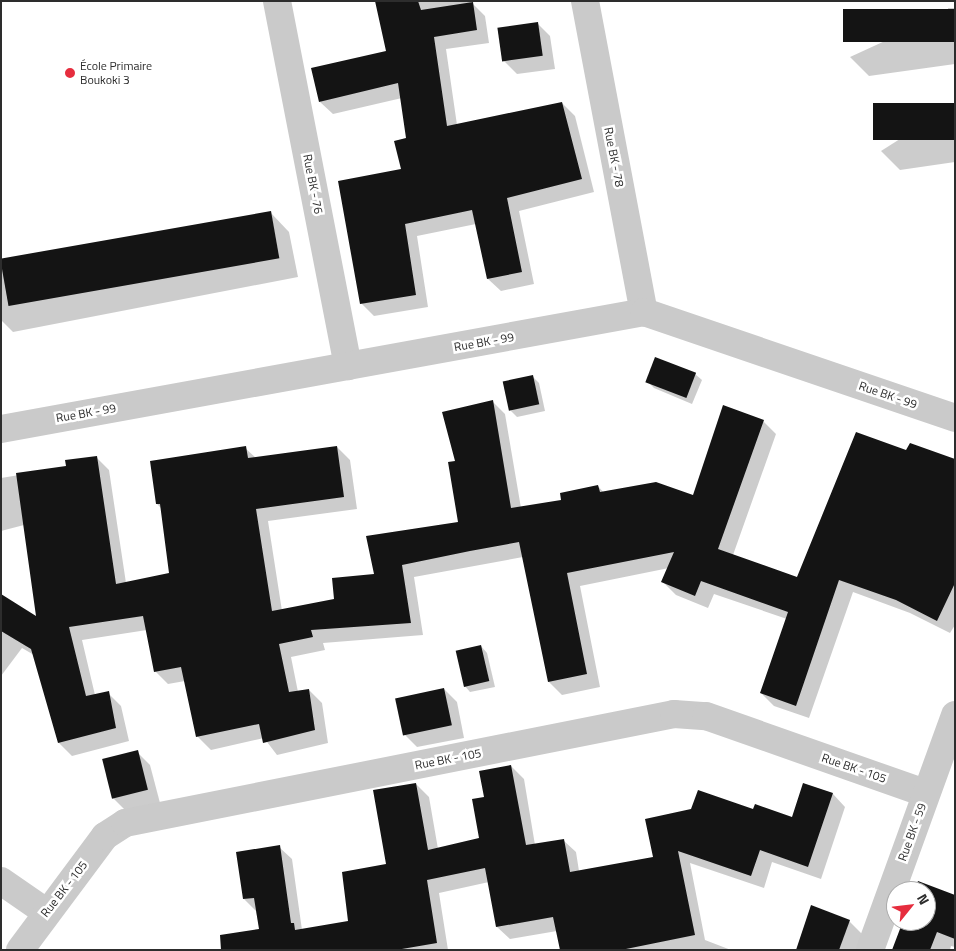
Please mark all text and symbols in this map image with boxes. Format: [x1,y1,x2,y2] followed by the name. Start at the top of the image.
[80,59,152,87] place label: École Primaire Boukoki 3
[64,67,76,79] marker: École Primaire Boukoki 3
[601,126,627,188] street label: Rue BK - 78
[300,153,326,215] street label: Rue BK - 76
[453,330,515,354] street label: Rue BK - 99
[857,378,919,412] street label: Rue BK - 99
[55,401,117,425] street label: Rue BK - 99
[414,746,482,772] street label: Rue BK - 105
[820,750,888,786] street label: Rue BK - 105
[895,801,929,863] street label: Rue BK - 59
[38,858,90,920] street label: Rue BK - 105
[886,881,936,931] north arrow
[912,890,935,908] text: N

